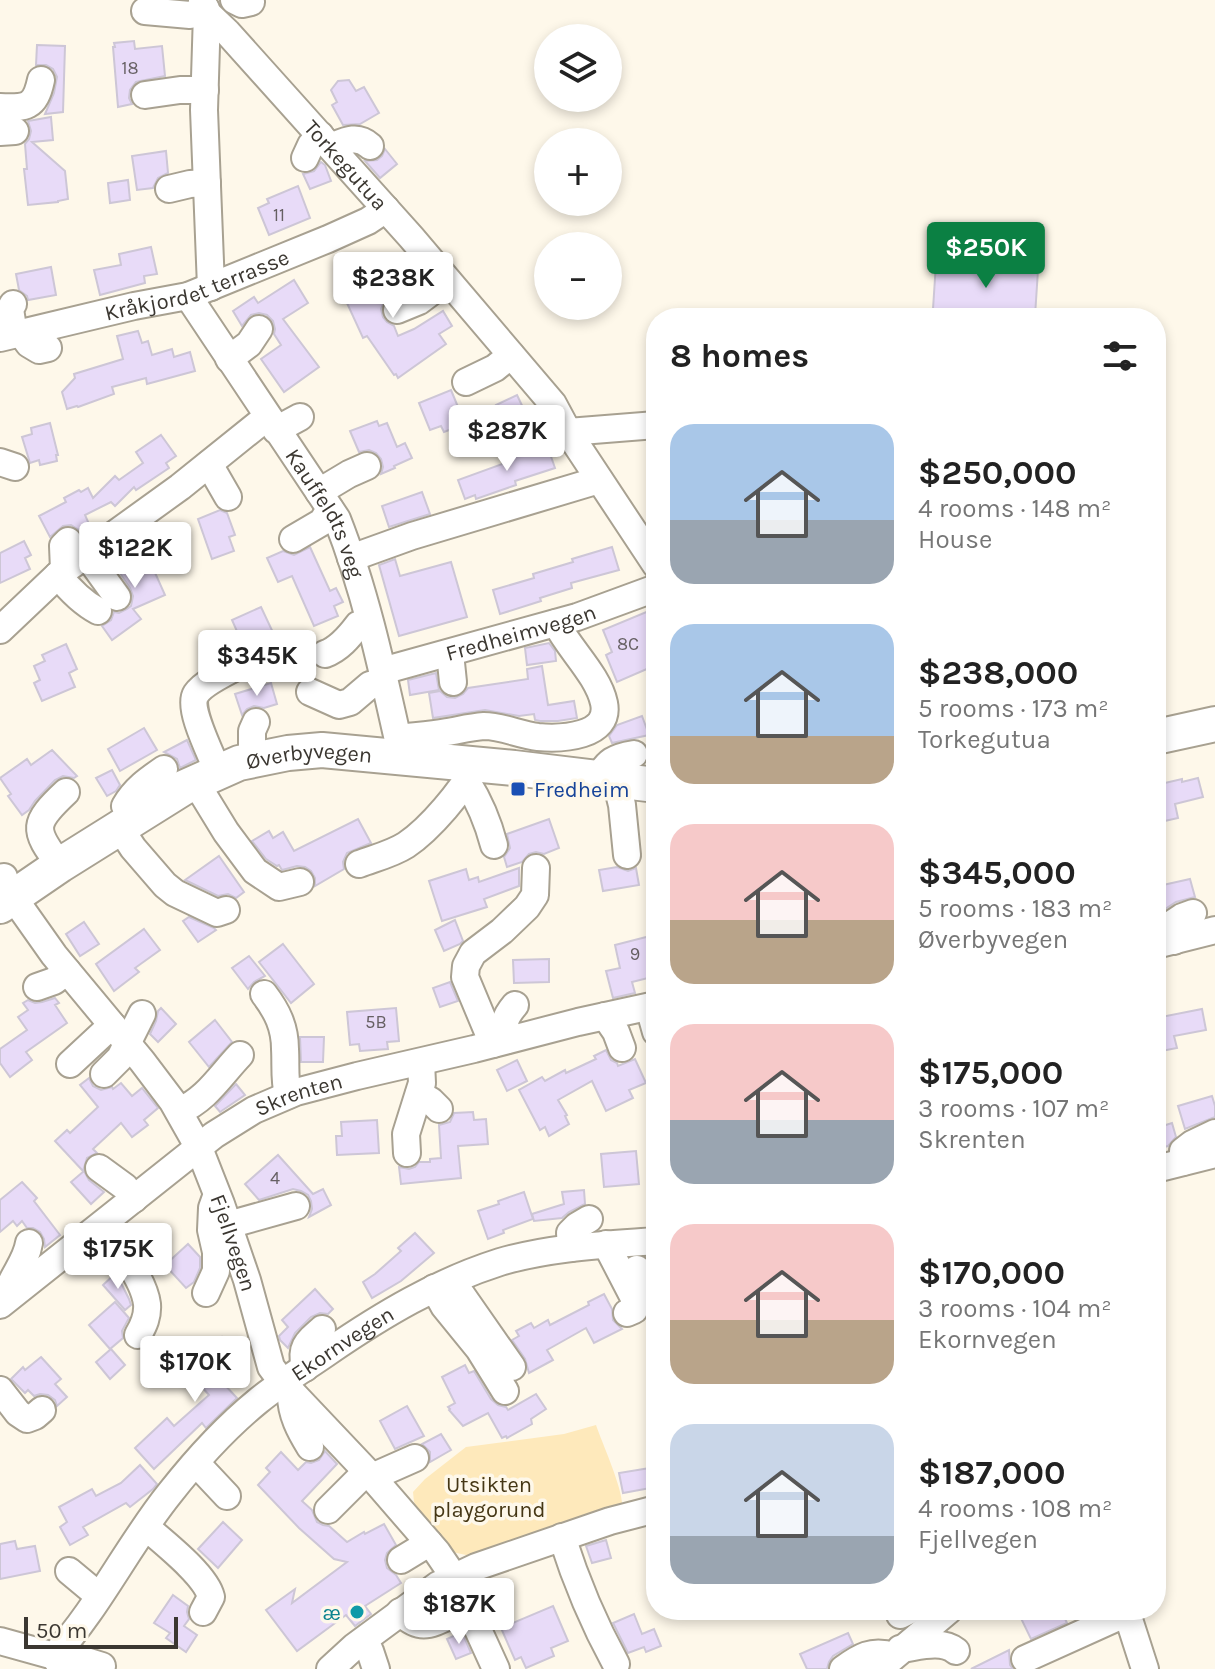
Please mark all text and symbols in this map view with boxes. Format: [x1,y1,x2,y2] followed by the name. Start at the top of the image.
[534,24,622,320] map controls
[534,24,622,112] button: layers
[121,57,139,79] house number: 18
[298,115,393,216] street label: Torkegutua
[534,128,622,216] button: +
[273,204,285,226] house number: 11
[930,222,1042,290] pin: $250K
[534,232,622,320] button: −
[945,232,1027,263] text: $250K
[102,244,293,327] street label: Kråkjordet terrasse
[337,252,449,320] pin: $238K
[351,262,435,293] text: $238K
[1098,334,1142,378] icon: filters
[670,336,809,376] text: 8 homes
[451,405,563,473] pin: $287K
[467,415,547,446] text: $287K
[280,444,369,582] street label: Kauffeldts veg
[918,453,1076,493] text: $250,000
[734,456,830,552] icon: home
[918,493,1112,524] text: 4 rooms · 148 m²
[79,522,191,590] pin: $122K
[918,524,992,555] text: House
[97,532,173,563] text: $122K
[443,599,600,667] street label: Fredheimvegen
[201,630,313,698] pin: $345K
[617,633,639,655] house number: 8C
[216,640,298,671] text: $345K
[918,653,1078,693] text: $238,000
[734,656,830,752] icon: home
[918,693,1109,724] text: 5 rooms · 173 m²
[918,724,1051,755] text: Torkegutua
[244,738,373,775] street label: Øverbyvegen
[534,777,630,803] place label: Fredheim
[509,780,527,798] marker: Fredheim
[918,853,1076,893] text: $345,000
[734,856,830,952] icon: home
[918,893,1113,924] text: 5 rooms · 183 m²
[918,924,1068,955] text: Øverbyvegen
[630,943,640,965] house number: 9
[365,1011,387,1033] house number: 5B
[918,1053,1063,1093] text: $175,000
[734,1056,830,1152] icon: home
[251,1068,345,1122] street label: Skrenten
[918,1093,1109,1124] text: 3 rooms · 107 m²
[918,1124,1026,1155] text: Skrenten
[270,1167,280,1189] house number: 4
[204,1190,262,1295] street label: Fjellvegen
[62,1223,174,1291] pin: $175K
[82,1233,154,1264] text: $175K
[918,1253,1065,1293] text: $170,000
[734,1256,830,1352] icon: home
[918,1293,1112,1324] text: 3 rooms · 104 m²
[287,1301,399,1387] street label: Ekornvegen
[918,1324,1057,1355] text: Ekornvegen
[139,1336,251,1404] pin: $170K
[158,1346,232,1377] text: $170K
[918,1453,1066,1493] text: $187,000
[734,1456,830,1552] icon: home
[432,1472,546,1523] park label: Utsikten playgorund
[918,1493,1112,1524] text: 4 rooms · 108 m²
[918,1524,1038,1555] text: Fjellvegen
[403,1578,515,1646] pin: $187K
[422,1588,496,1619] text: $187K
[322,1600,341,1626] place label: æ
[348,1603,366,1621] marker: æ
[24,1613,178,1649] scale bar
[36,1618,87,1644] text: 50 m

